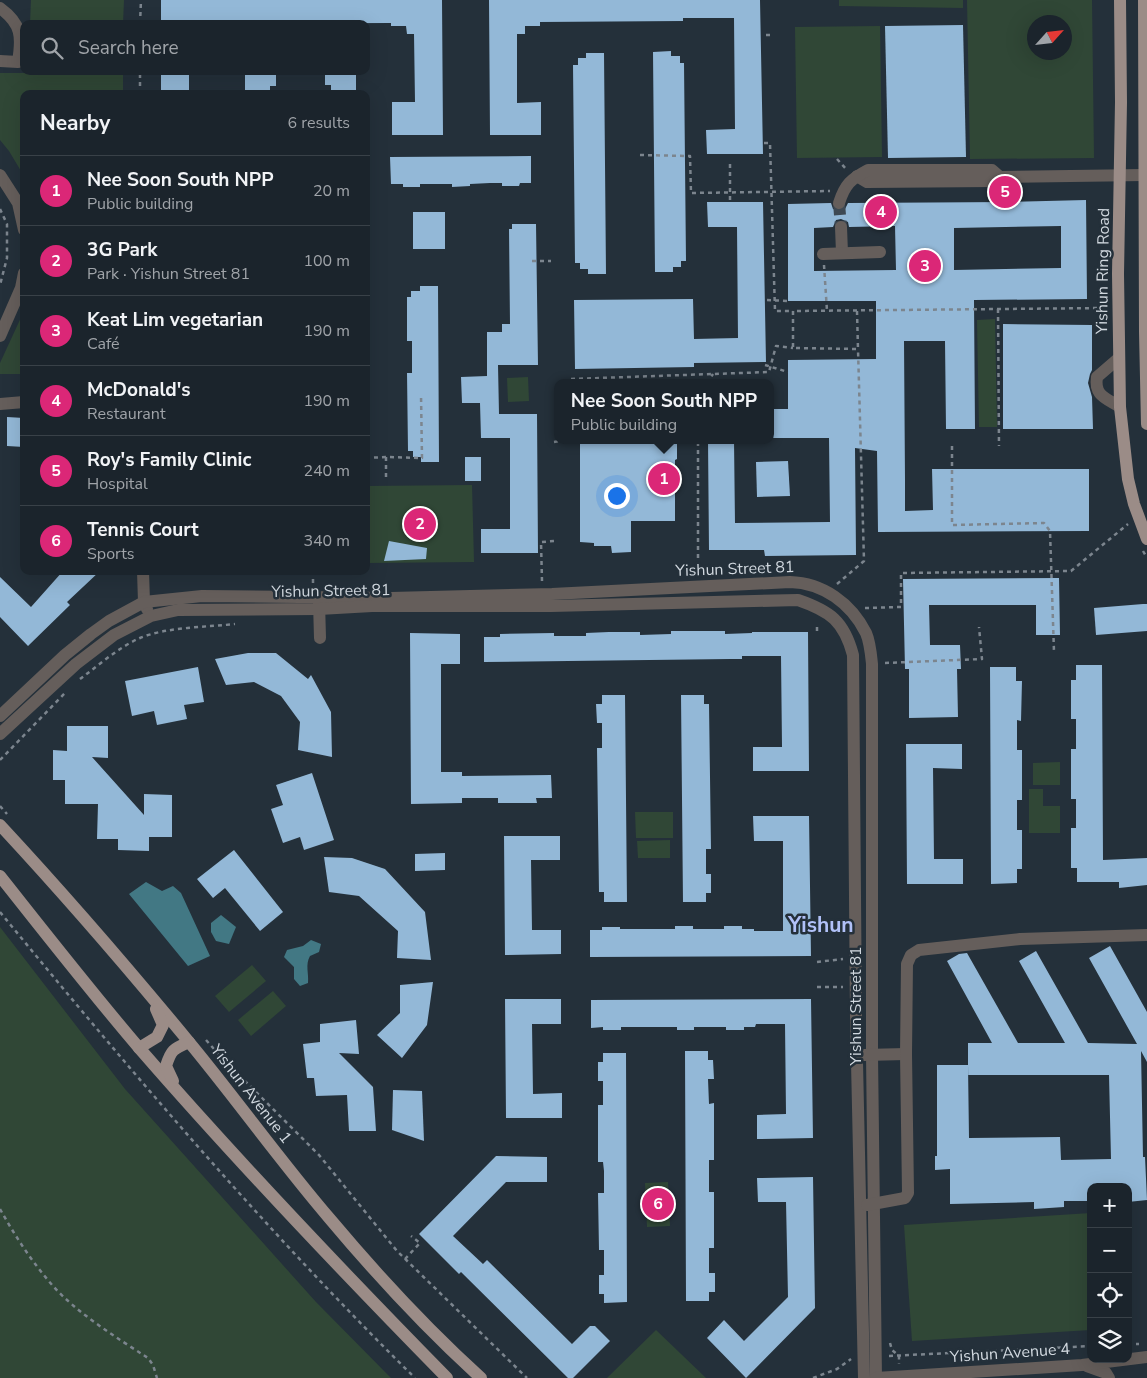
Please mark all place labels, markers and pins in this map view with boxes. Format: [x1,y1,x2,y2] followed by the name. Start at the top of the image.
[989,173,1021,211] pin: 5
[865,193,897,231] pin: 4
[909,247,941,285] pin: 3
[648,460,680,498] pin: 1
[404,505,436,543] pin: 2
[642,1185,674,1223] pin: 6

